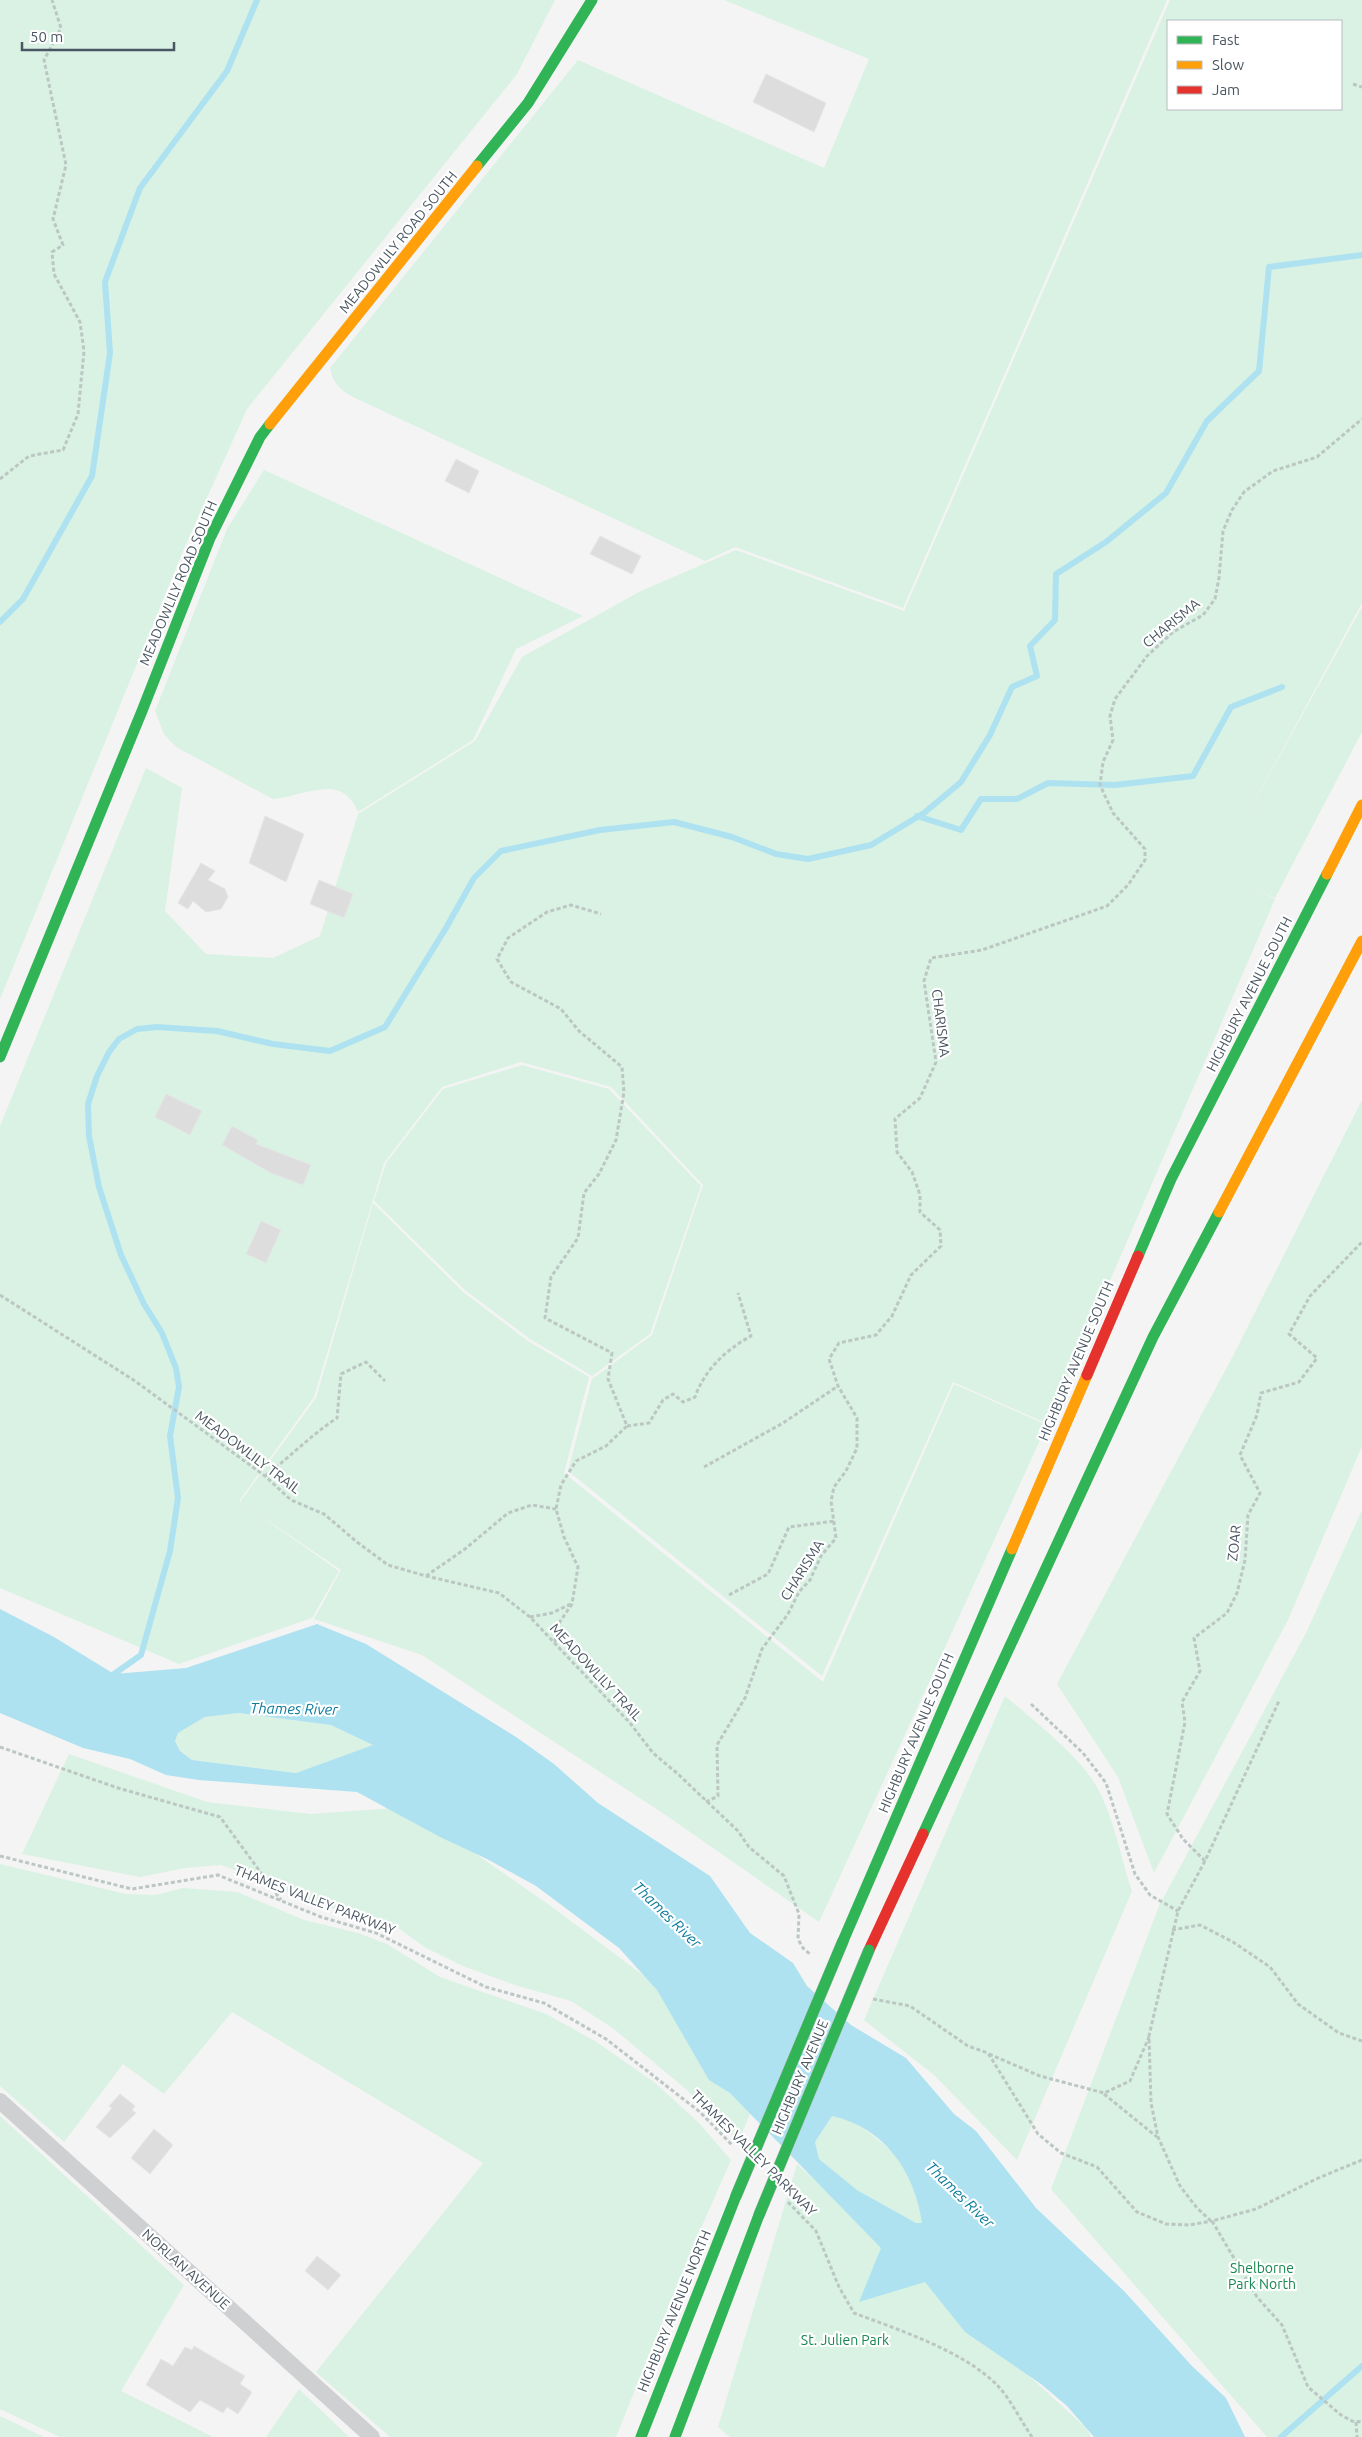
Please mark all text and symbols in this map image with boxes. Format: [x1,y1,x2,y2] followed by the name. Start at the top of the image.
[22,20,175,52] scale bar
[1167,20,1342,110] legend
[30,28,63,45] text: 50 m
[1212,31,1240,48] text: Fast
[1212,56,1245,73] text: Slow
[1212,81,1240,98] text: Jam
[336,168,460,316] street label: MEADOWLILY ROAD SOUTH
[136,498,220,668] street label: MEADOWLILY ROAD SOUTH
[1139,595,1203,651] street label: CHARISMA
[1203,914,1295,1074] street label: HIGHBURY AVENUE SOUTH
[929,988,953,1058] street label: CHARISMA
[1035,1279,1117,1443] street label: HIGHBURY AVENUE SOUTH
[192,1407,304,1497] street label: MEADOWLILY TRAIL
[1224,1524,1244,1562] street label: ZOAR
[777,1537,827,1603] street label: CHARISMA
[547,1620,645,1724] street label: MEADOWLILY TRAIL
[875,1651,957,1815] street label: HIGHBURY AVENUE SOUTH
[250,1699,339,1718] water label: Thames River
[232,1862,398,1938] street label: THAMES VALLEY PARKWAY
[630,1878,706,1952] water label: Thames River
[769,2017,831,2137] street label: HIGHBURY AVENUE
[688,2087,820,2219] street label: THAMES VALLEY PARKWAY
[923,2158,999,2232] water label: Thames River
[139,2226,233,2312] street label: NORLAN AVENUE
[634,2228,714,2394] street label: HIGHBURY AVENUE NORTH
[1228,2260,1296,2292] park label: Shelborne Park North
[801,2332,889,2348] park label: St. Julien Park

